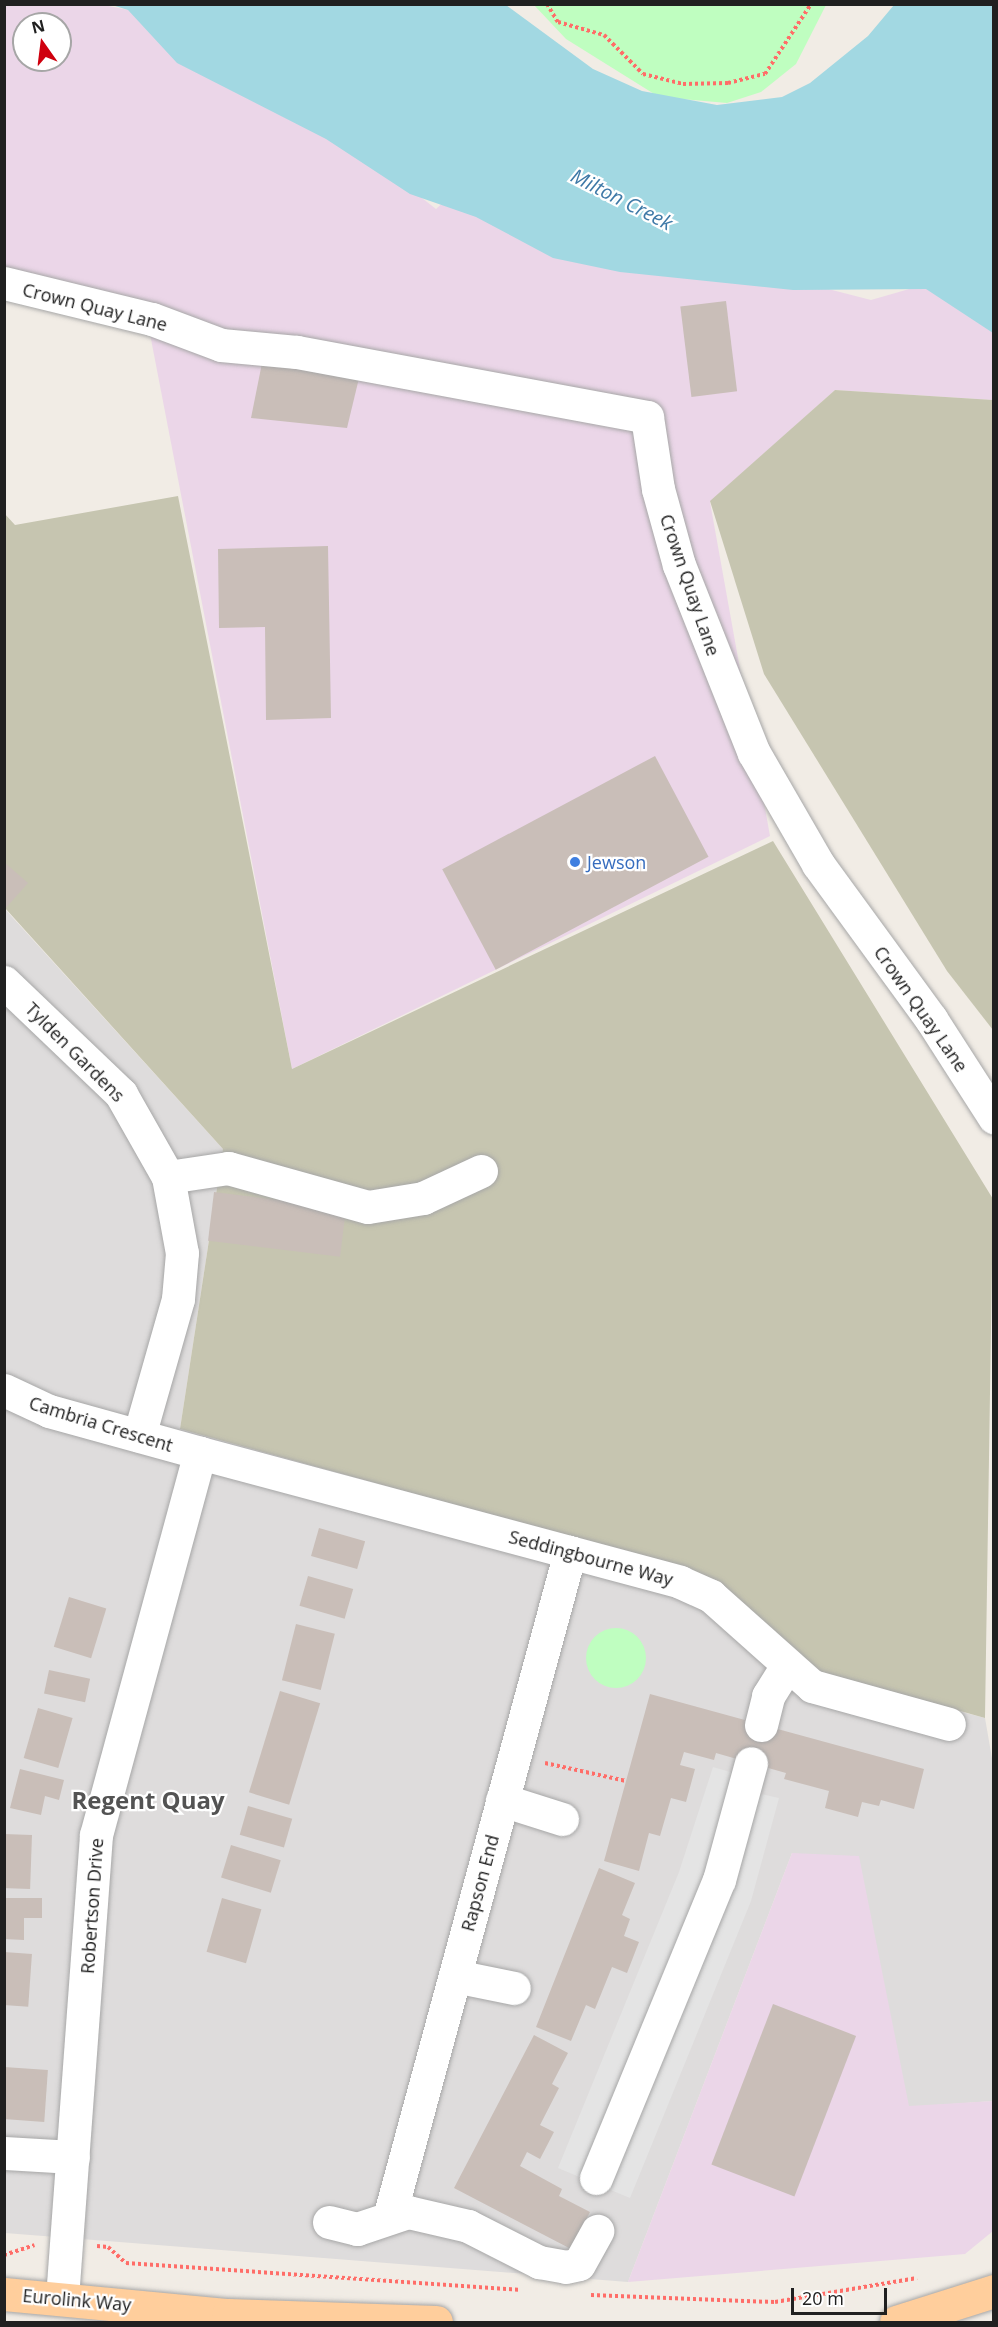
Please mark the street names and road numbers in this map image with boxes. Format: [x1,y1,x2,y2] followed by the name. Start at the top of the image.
[20,279,170,335] street label: Crown Quay Lane
[656,511,724,659] street label: Crown Quay Lane
[870,942,972,1076] street label: Crown Quay Lane
[21,998,129,1106] street label: Tylden Gardens
[27,1392,175,1456] street label: Cambria Crescent
[507,1526,675,1590] street label: Seddingbourne Way
[457,1832,503,1934] street label: Rapson End
[76,1837,108,1975] street label: Robertson Drive
[22,2284,132,2316] street label: Eurolink Way

